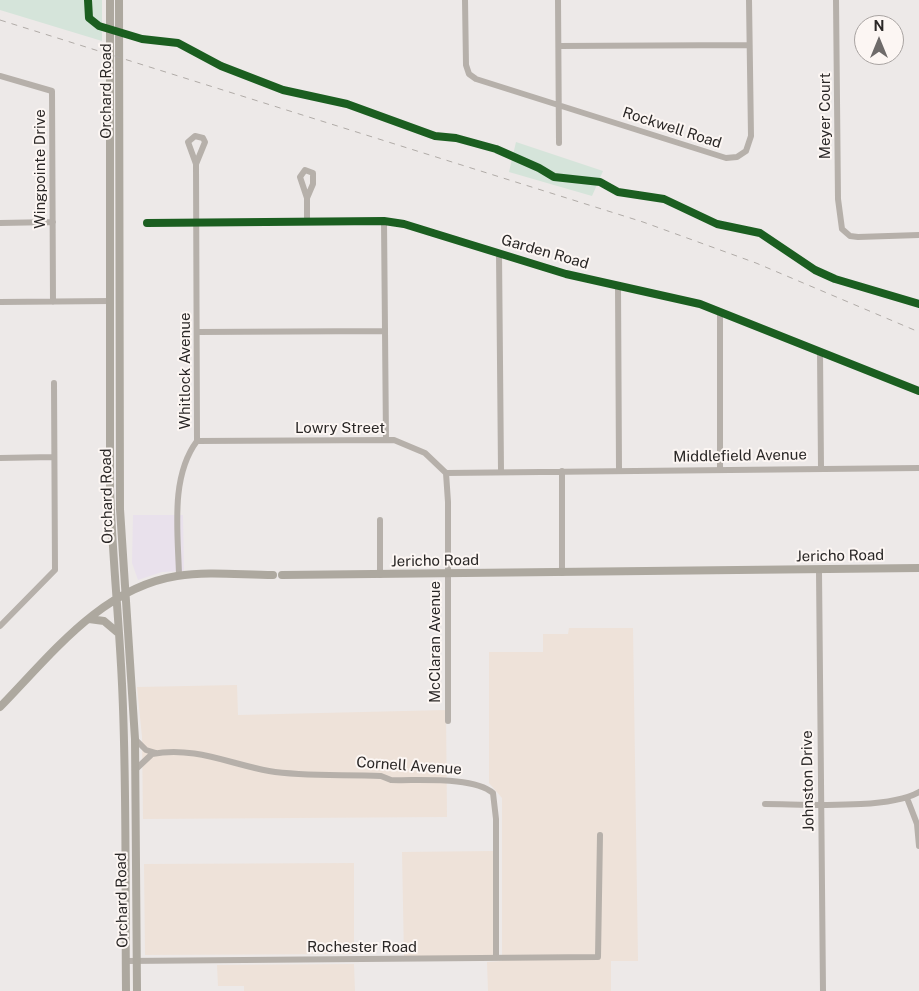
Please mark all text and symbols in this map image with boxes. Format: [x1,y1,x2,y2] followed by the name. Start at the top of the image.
[854,15,904,65] north arrow
[874,18,884,34] text: N
[97,43,115,139] street label: Orchard Road
[816,73,834,159] street label: Meyer Court
[620,104,724,152] street label: Rockwell Road
[31,109,49,229] street label: Wingpointe Drive
[499,231,591,273] street label: Garden Road
[176,313,194,429] street label: Whitlock Avenue
[295,419,385,437] street label: Lowry Street
[673,446,807,466] street label: Middlefield Avenue
[97,448,117,544] street label: Orchard Road
[796,546,884,566] street label: Jericho Road
[391,551,479,571] street label: Jericho Road
[426,581,444,703] street label: McClaran Avenue
[798,730,818,832] street label: Johnston Drive
[356,753,462,779] street label: Cornell Avenue
[112,852,132,948] street label: Orchard Road
[307,938,417,956] street label: Rochester Road

